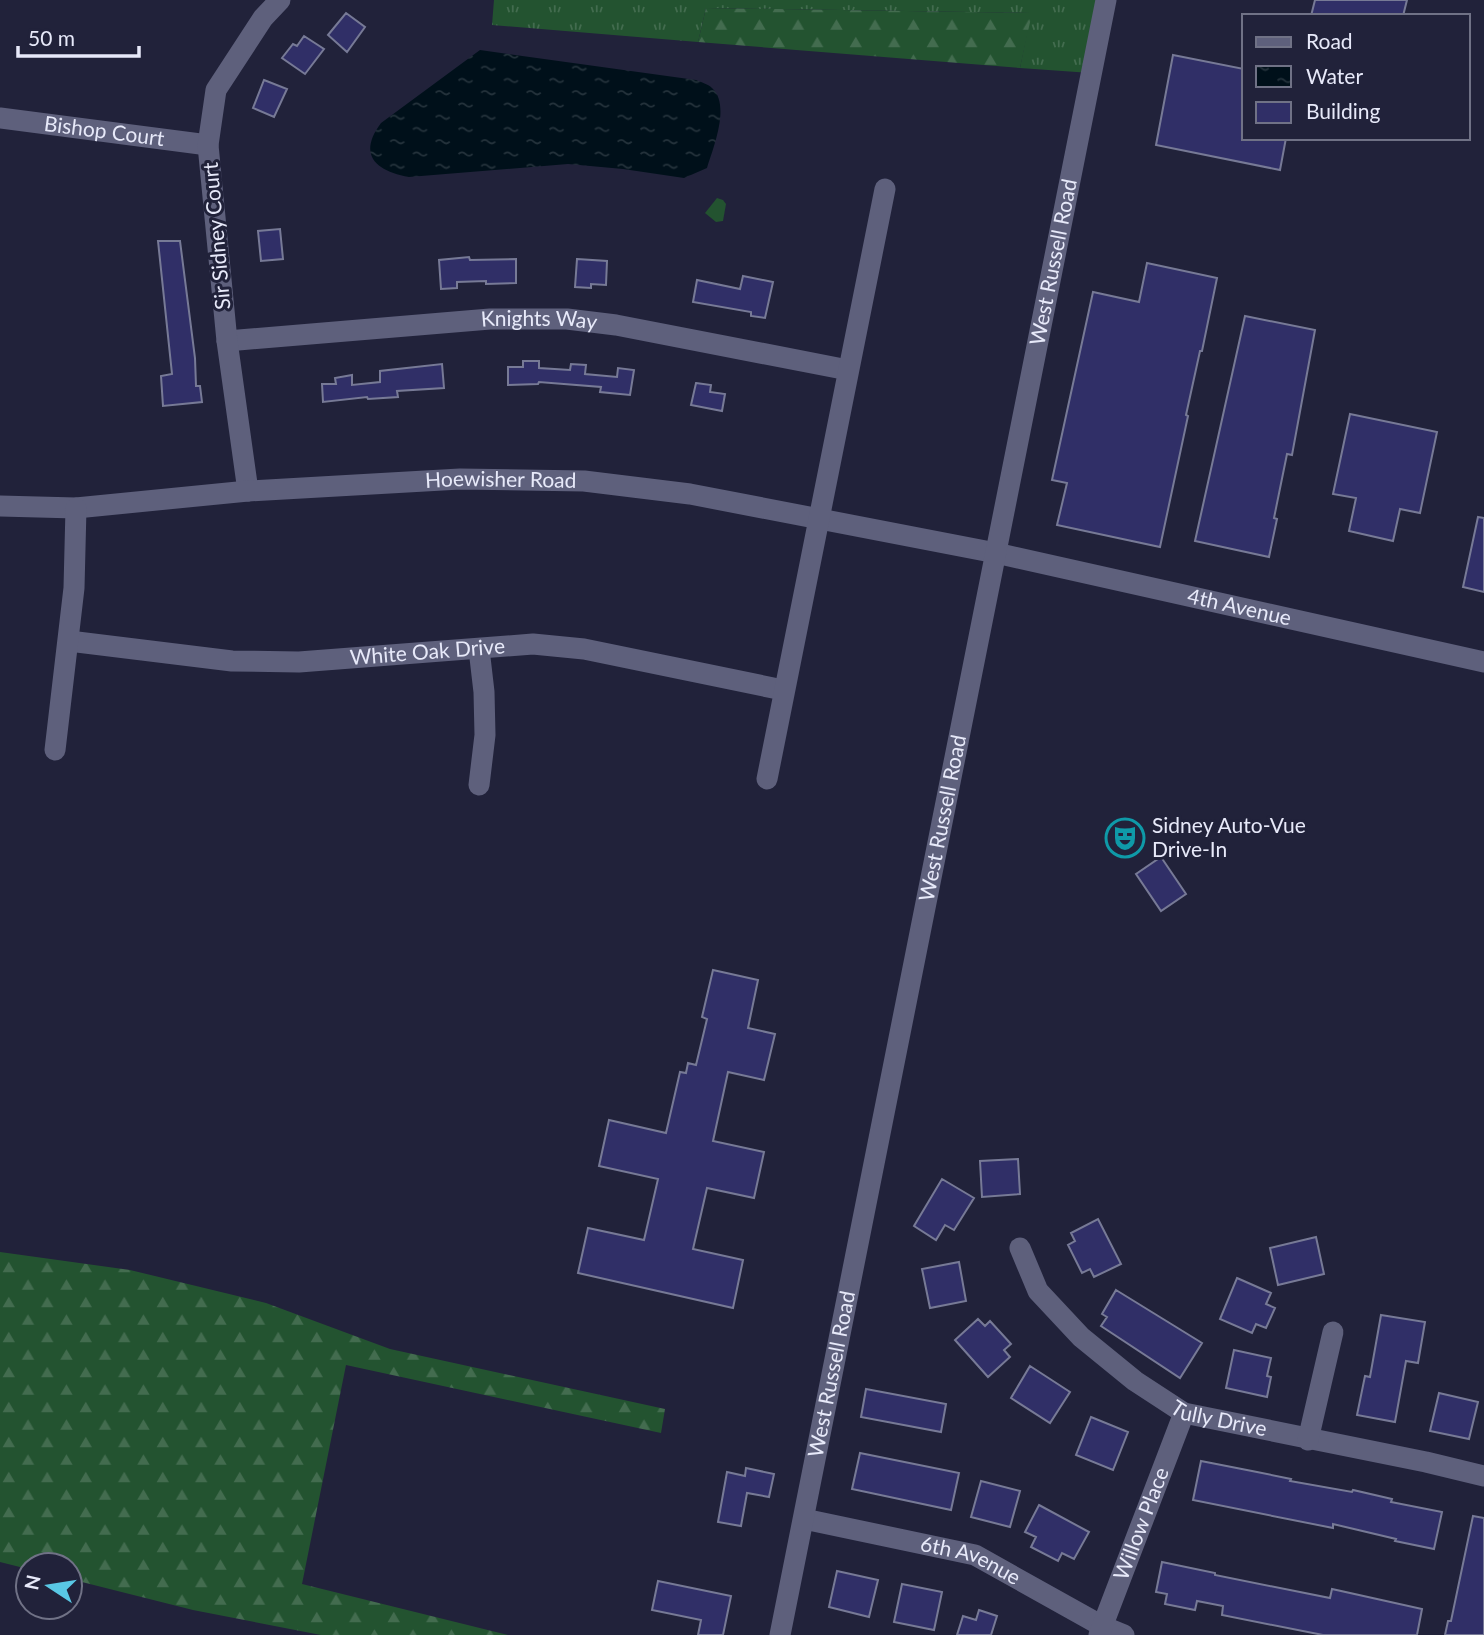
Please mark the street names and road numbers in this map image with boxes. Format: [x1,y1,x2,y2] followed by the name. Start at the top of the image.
[43,110,166,150] street label: Bishop Court
[197,161,234,311] street label: Sir Sidney Court
[1023,176,1081,347] street label: West Russell Road
[480,305,599,334] street label: Knights Way
[424,465,577,492] street label: Hoewisher Road
[1185,582,1294,630] street label: 4th Avenue
[349,632,506,669] street label: White Oak Drive
[913,732,970,903] street label: West Russell Road
[802,1288,859,1459] street label: West Russell Road
[1167,1394,1269,1440] street label: Tully Drive
[1107,1463,1173,1583] street label: Willow Place
[918,1530,1026,1589] street label: 6th Avenue

